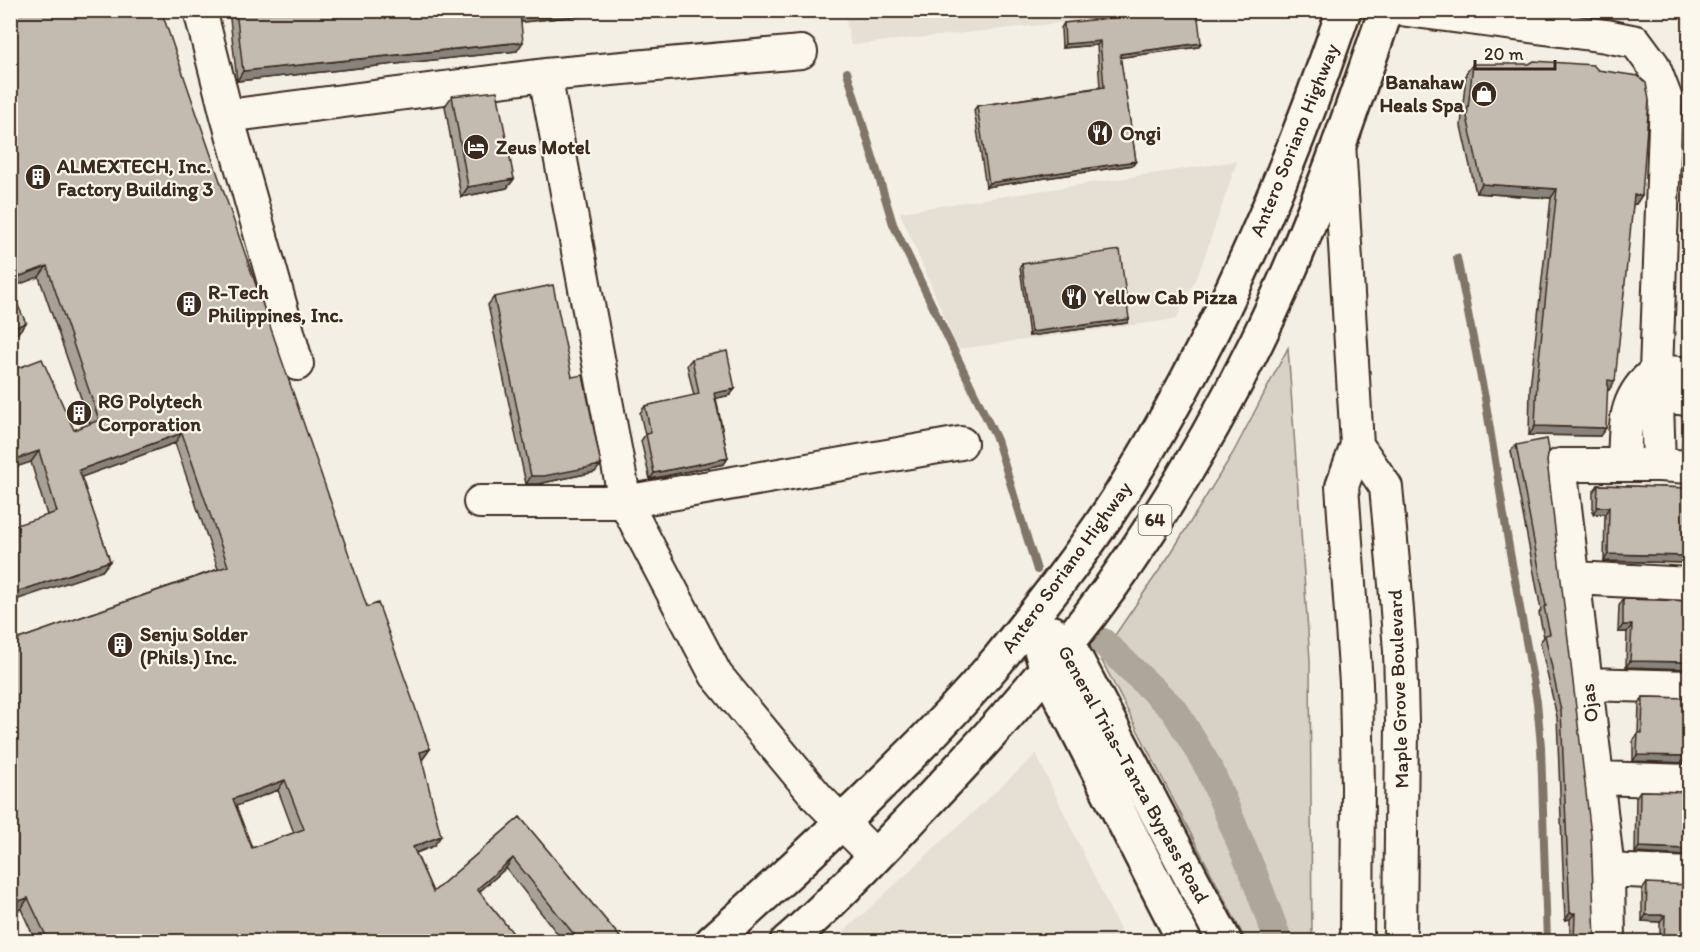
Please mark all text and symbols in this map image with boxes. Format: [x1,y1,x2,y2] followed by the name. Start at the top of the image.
[1475,33,1554,71] scale bar
[1244,39,1344,240] street label: Antero Soriano Highway
[1484,43,1524,65] text: 20 m
[1380,70,1465,118] place label: Banahaw Heals Spa
[1469,79,1499,109] shop icon: Banahaw Heals Spa
[1085,118,1115,148] restaurant icon: Ongi
[1120,121,1161,146] place label: Ongi
[461,132,491,162] hotel icon: Zeus Motel
[496,135,591,159] place label: Zeus Motel
[56,154,214,202] place label: ALMEXTECH, Inc. Factory Building 3
[23,162,53,192] building icon: ALMEXTECH, Inc. Factory Building 3
[208,280,344,328] place label: R-Tech Philippines, Inc.
[1059,282,1089,312] restaurant icon: Yellow Cab Pizza
[1093,285,1238,309] place label: Yellow Cab Pizza
[174,289,204,319] building icon: R-Tech Philippines, Inc.
[98,389,203,437] place label: RG Polytech Corporation
[64,398,94,428] building icon: RG Polytech Corporation
[996,476,1137,657] street label: Antero Soriano Highway
[1138,505,1172,535] road number: 64
[1383,589,1413,789] street label: Maple Grove Boulevard
[140,622,248,670] place label: Senju Solder (Phils.) Inc.
[105,630,135,660] building icon: Senju Solder (Phils.) Inc.
[1053,641,1215,907] street label: General Trias–Tanza Bypass Road
[1575,682,1603,724] street label: Ojas

